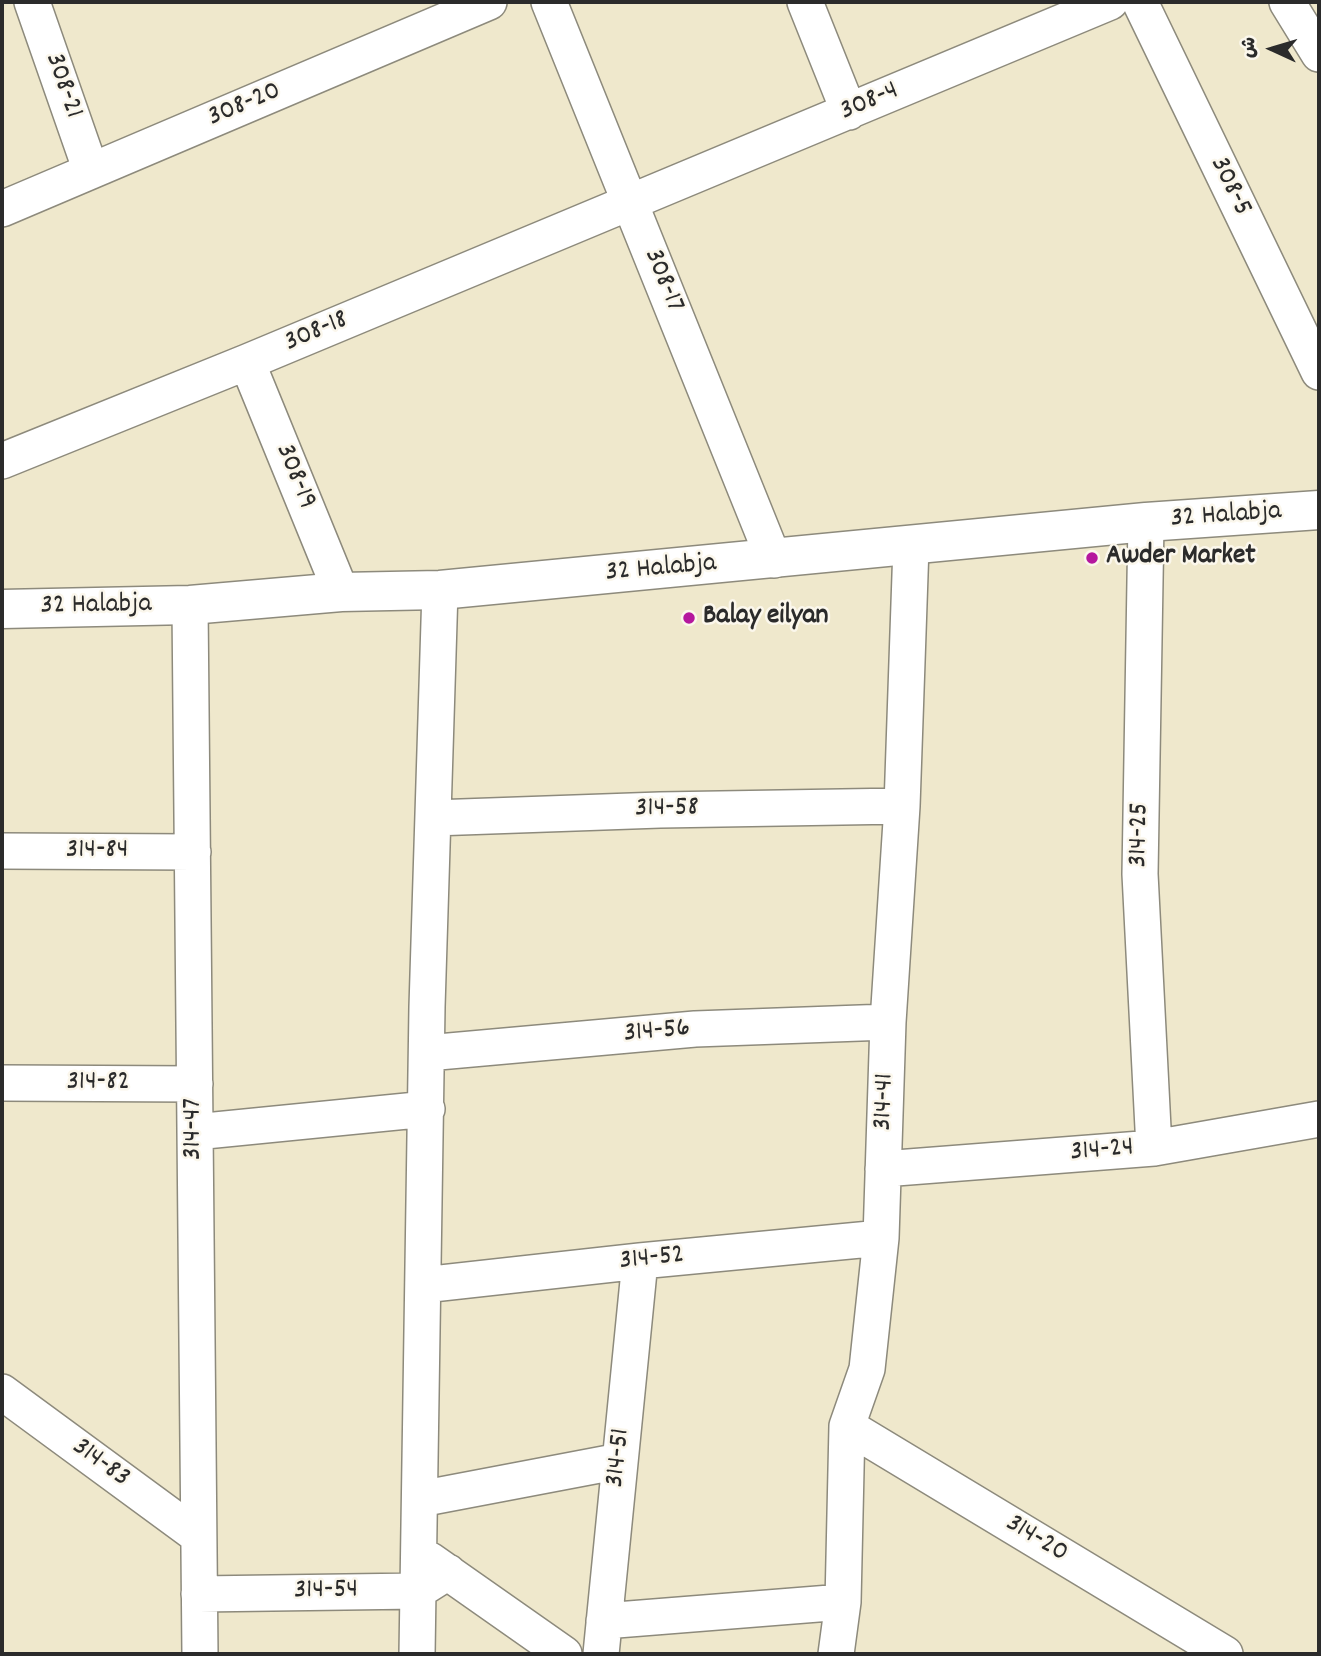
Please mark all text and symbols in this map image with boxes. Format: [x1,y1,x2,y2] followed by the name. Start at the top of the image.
[1237,14,1307,84] north arrow
[1236,36,1265,59] text: ش
[35,49,89,123] street label: 308-21
[203,76,287,136] street label: 308-20
[836,76,904,130] street label: 308-4
[1200,152,1258,222] street label: 308-5
[634,244,690,318] street label: 308-17
[280,305,354,361] street label: 308-18
[266,439,322,515] street label: 308-19
[1169,496,1283,538] street label: 32 Halabja
[1106,541,1256,575] place label: Awder Market
[604,548,718,592] street label: 32 Halabja
[1084,550,1100,566] marker: Awder Market
[40,589,152,625] street label: 32 Halabja
[703,601,828,635] place label: Balay eilyan
[681,610,697,626] marker: Balay eilyan
[635,793,699,827] street label: 314-58
[1124,802,1158,868] street label: 314-25
[66,835,128,869] street label: 314-84
[622,1013,692,1053] street label: 314-56
[66,1067,130,1101] street label: 314-82
[868,1073,904,1131] street label: 314-41
[178,1098,212,1160] street label: 314-47
[1069,1132,1135,1172] street label: 314-24
[618,1240,686,1280] street label: 314-52
[600,1427,640,1489] street label: 314-51
[64,1432,136,1496] street label: 314-83
[999,1508,1073,1572] street label: 314-20
[294,1575,358,1609] street label: 314-54

